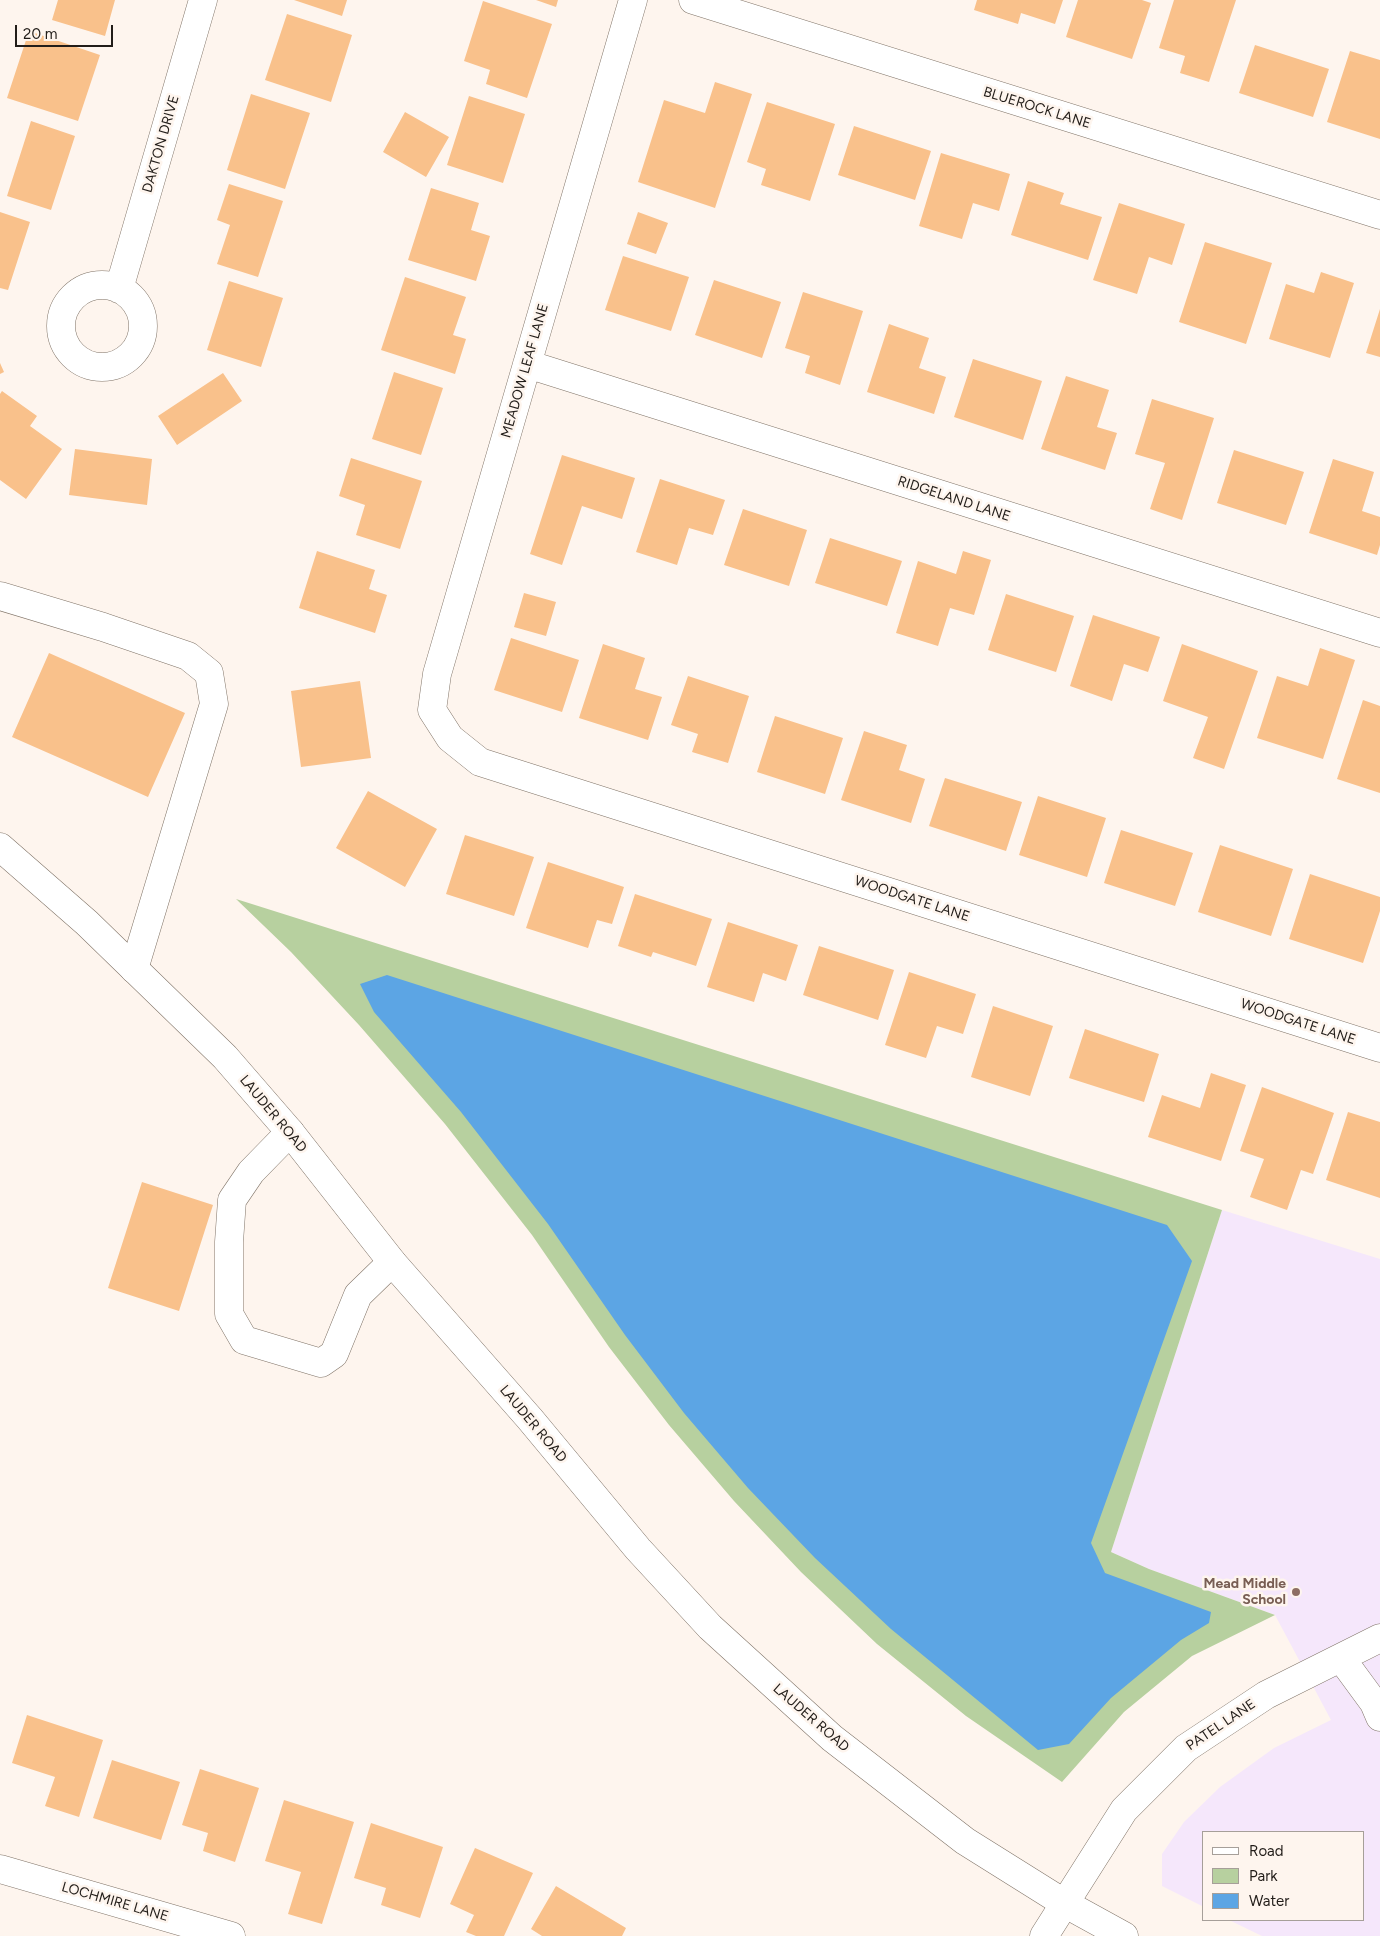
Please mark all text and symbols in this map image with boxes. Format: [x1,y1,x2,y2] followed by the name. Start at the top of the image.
[18,15,115,47] scale bar
[23,25,57,43] text: 20 m
[981,84,1093,132] street label: BLUEROCK LANE
[139,93,183,195] street label: DAKTON DRIVE
[498,302,552,440] street label: MEADOW LEAF LANE
[895,473,1013,525] street label: RIDGELAND LANE
[852,872,972,926] street label: WOODGATE LANE
[1238,995,1358,1049] street label: WOODGATE LANE
[236,1072,310,1156] street label: LAUDER ROAD
[496,1382,570,1466] street label: LAUDER ROAD
[1204,1576,1286,1608] place label: Mead Middle School
[1290,1586,1302,1598] marker: Mead Middle School
[769,1680,853,1756] street label: LAUDER ROAD
[1183,1696,1259,1754] street label: PATEL LANE
[1202,1831,1365,1921] legend
[1249,1842,1284,1860] text: Road
[1249,1867,1278,1885] text: Park
[60,1879,170,1925] street label: LOCHMIRE LANE
[1249,1892,1289,1910] text: Water

